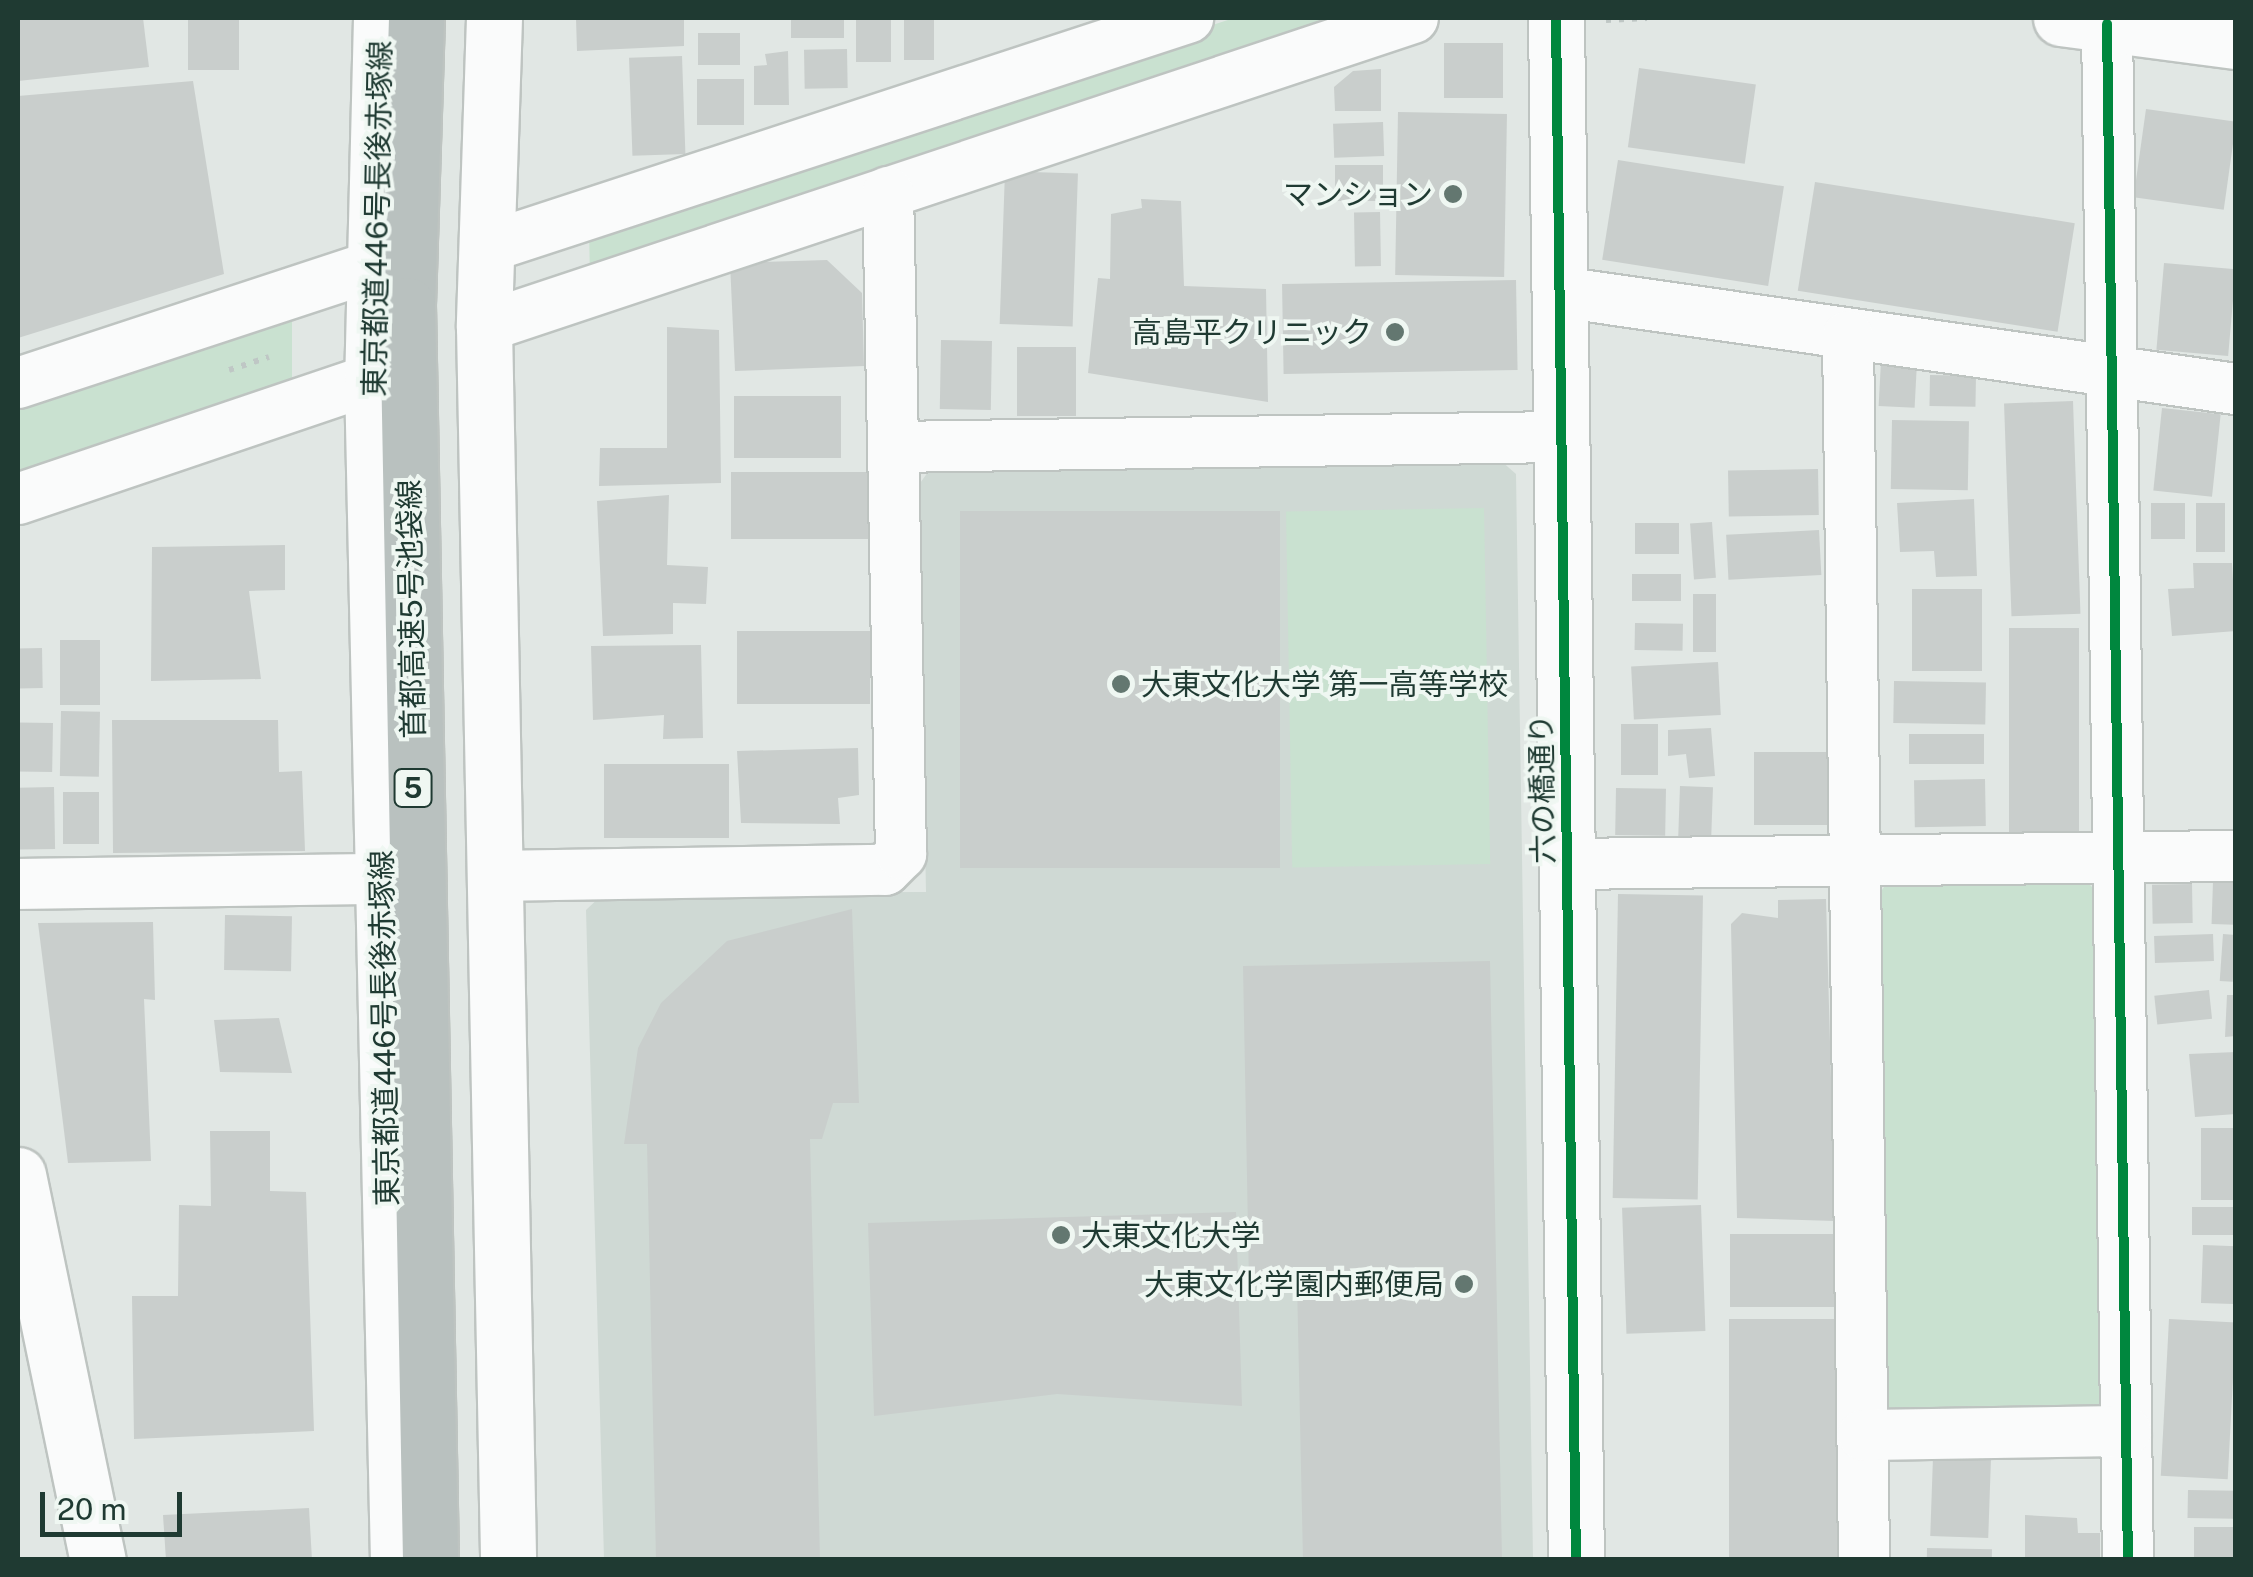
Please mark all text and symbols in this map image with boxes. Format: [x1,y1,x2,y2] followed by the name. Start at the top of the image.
[356,41,398,397] street label: 東京都道446号長後赤塚線
[1283,176,1433,212] place label: マンション
[1442,183,1464,205] marker: マンション
[1132,314,1372,350] place label: 高島平クリニック
[1382,319,1408,345] marker: 高島平クリニック
[391,479,431,739] street label: 首都高速5号池袋線
[1141,666,1508,702] place label: 大東文化大学 第一高等学校
[1110,673,1132,695] marker: 大東文化大学 第一高等学校
[1523,714,1561,864] street label: 六の橋通り
[393,765,433,811] road number: 5
[363,850,405,1206] street label: 東京都道446号長後赤塚線
[1081,1217,1261,1253] place label: 大東文化大学
[1050,1224,1072,1246] marker: 大東文化大学
[1144,1266,1444,1302] place label: 大東文化学園内郵便局
[1453,1273,1475,1295] marker: 大東文化学園内郵便局
[45,1472,188,1534] scale bar
[57,1491,126,1527] text: 20 m

